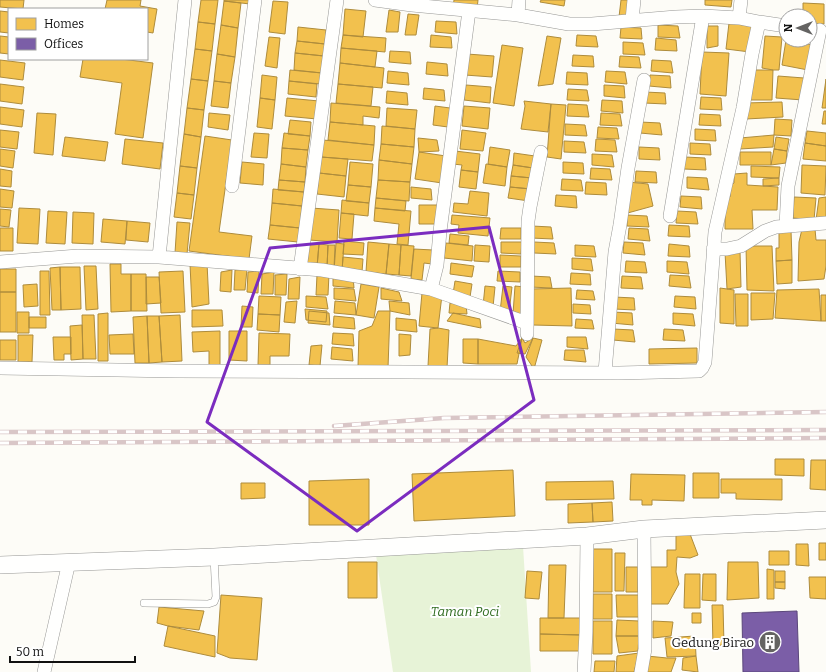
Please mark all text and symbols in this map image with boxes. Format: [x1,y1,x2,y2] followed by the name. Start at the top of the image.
[8,8,148,60] legend
[778,8,818,48] north arrow
[44,17,84,31] text: Homes
[782,23,795,32] text: N
[44,37,83,51] text: Offices
[431,604,500,619] park label: Taman Poci
[757,629,783,655] building icon: Gedung Birao
[672,635,754,650] place label: Gedung Birao
[10,638,135,664] scale bar
[16,645,45,659] text: 50 m

